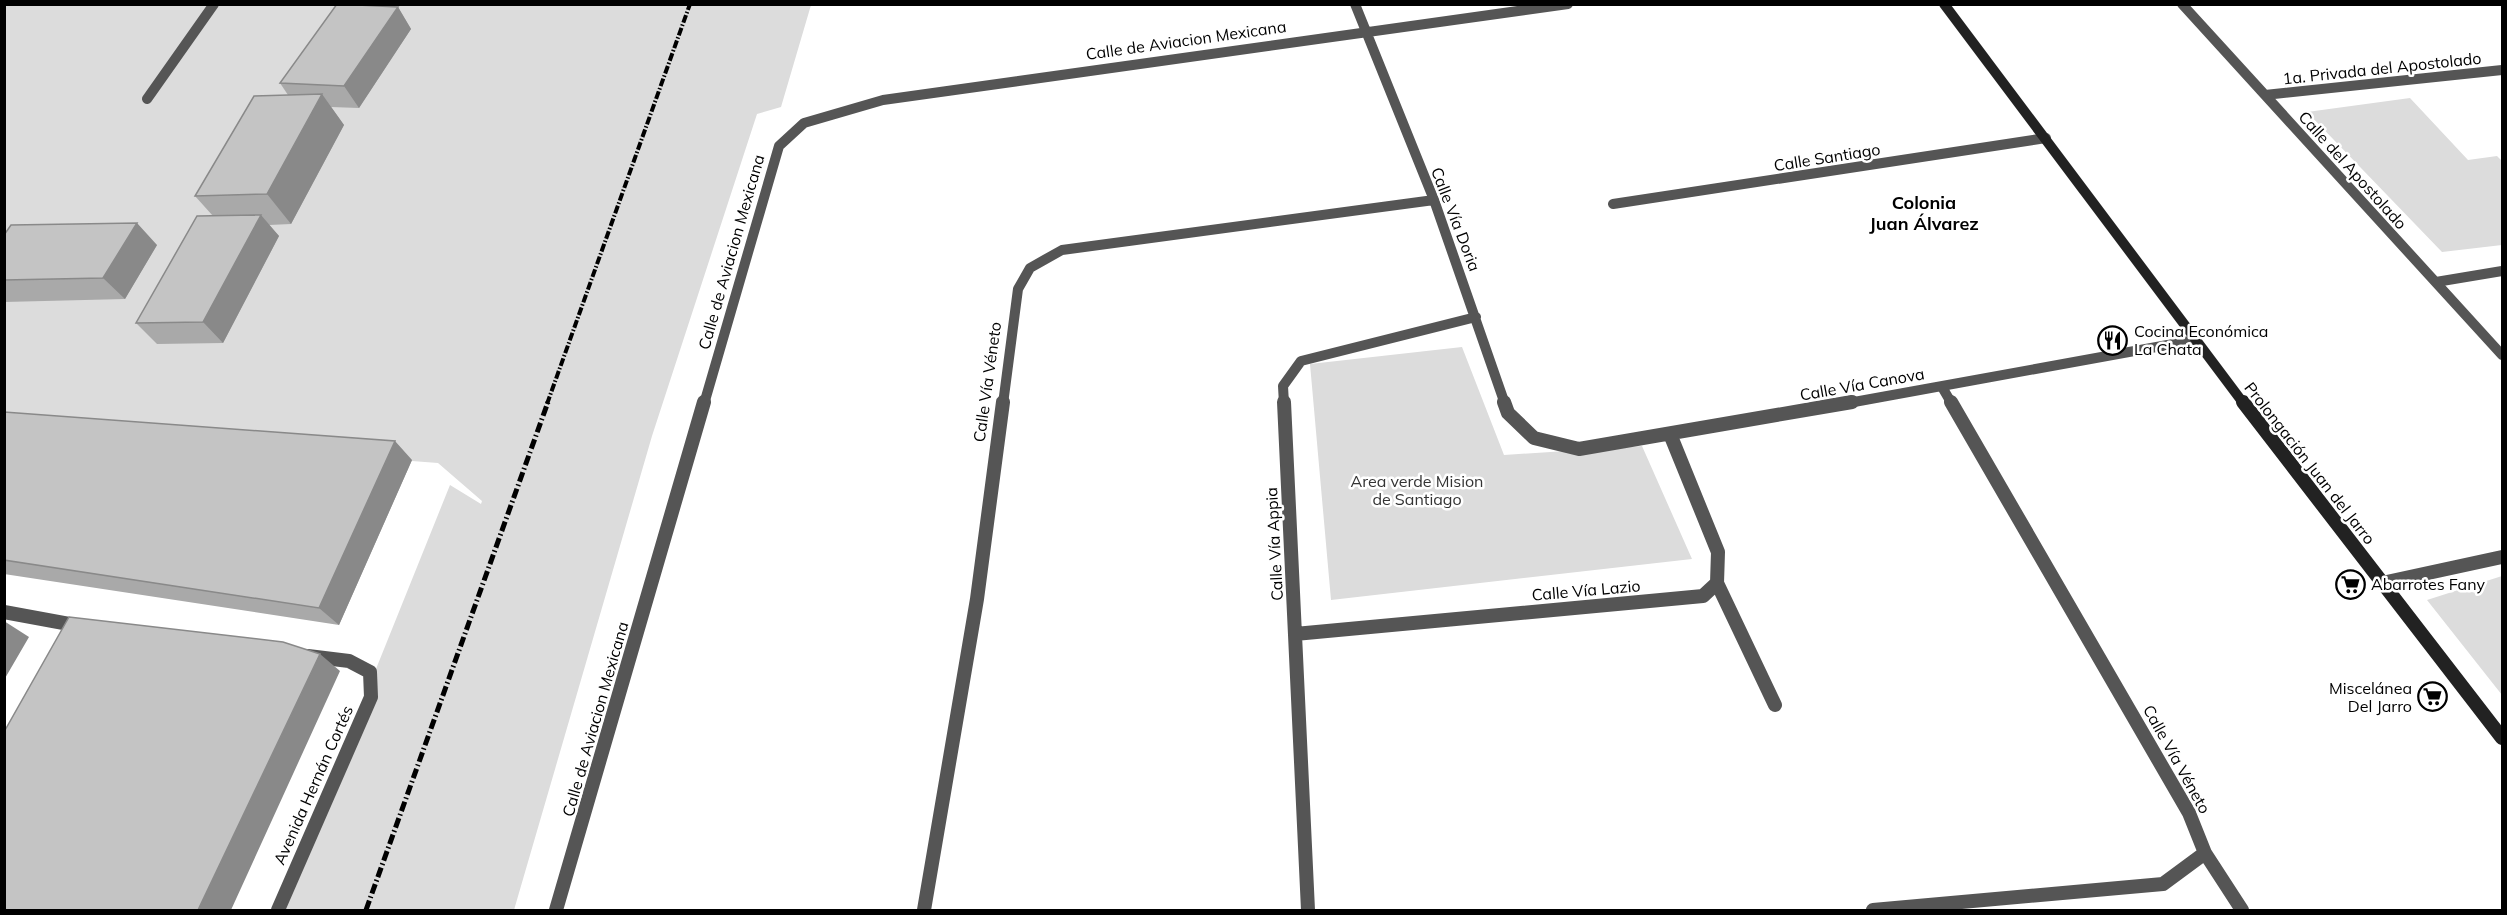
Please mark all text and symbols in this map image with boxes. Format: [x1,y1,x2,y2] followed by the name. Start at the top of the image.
[1085,16,1287,64] street label: Calle de Aviacion Mexicana
[2282,48,2482,88] street label: 1a. Privada del Apostolado
[2295,107,2411,233] street label: Calle del Apostolado
[1772,139,1882,175] street label: Calle Santiago
[694,152,768,352] street label: Calle de Aviacion Mexicana
[1427,164,1485,274] street label: Calle Vía Doria
[1869,191,1979,235] district label: Colonia Juan Álvarez
[969,321,1005,443] street label: Calle Vía Véneto
[2134,321,2268,359] place label: Cocina Económica La Chata
[2097,324,2129,356] restaurant icon: Cocina Económica La Chata
[1798,363,1926,405] street label: Calle Vía Canova
[2240,378,2380,548] street label: Prolongación Juan del Jarro
[1350,471,1484,509] park label: Area verde Mision de Santiago
[1261,487,1287,601] street label: Calle Vía Appia
[2334,568,2366,600] supermarket icon: Abarrotes Fany
[2371,574,2485,594] place label: Abarrotes Fany
[1531,575,1641,605] street label: Calle Vía Lazio
[558,619,632,819] street label: Calle de Aviacion Mexicana
[2329,678,2412,716] place label: Miscelánea Del Jarro
[2417,681,2449,713] supermarket icon: Miscelánea Del Jarro
[2139,701,2215,817] street label: Calle Vía Véneto
[269,702,357,868] street label: Avenida Hernán Cortés

